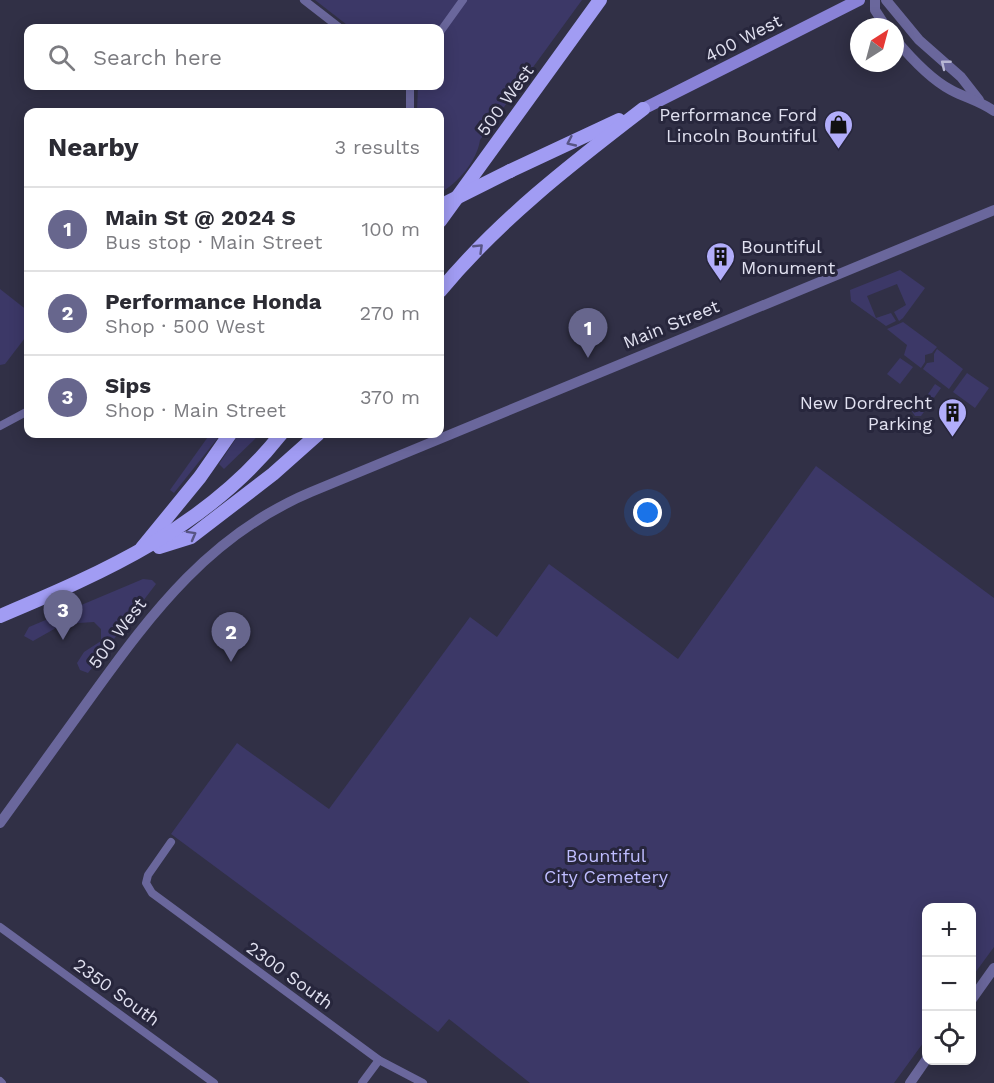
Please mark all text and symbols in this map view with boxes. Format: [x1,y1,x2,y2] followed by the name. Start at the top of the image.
[701,10,785,66] street label: 400 West
[850,18,904,72] north arrow
[24,24,444,90] search box
[45,41,78,74] icon: search
[93,45,222,70] text: Search here
[472,60,538,140] street label: 500 West
[941,60,952,71] one-way arrow
[659,104,817,146] place label: Performance Ford Lincoln Bountiful
[822,108,854,150] shop icon: Performance Ford Lincoln Bountiful
[48,132,139,162] text: Nearby
[335,135,420,159] text: 3 results
[566,135,577,147] one-way arrow
[105,205,296,230] text: Main St @ 2024 S
[63,217,72,241] text: 1
[361,217,420,241] text: 100 m
[105,230,322,254] text: Bus stop · Main Street
[741,236,836,278] place label: Bountiful Monument
[704,240,736,282] building icon: Bountiful Monument
[471,244,482,255] one-way arrow
[105,289,322,314] text: Performance Honda
[620,295,723,353] street label: Main Street
[62,301,73,325] text: 2
[360,301,420,325] text: 270 m
[568,308,608,358] pin: 1
[105,314,265,338] text: Shop · 500 West
[105,373,151,398] text: Sips
[62,385,73,409] text: 3
[360,385,420,409] text: 370 m
[800,392,932,434] place label: New Dordrecht Parking
[937,396,969,438] building icon: New Dordrecht Parking
[105,398,286,422] text: Shop · Main Street
[633,498,662,527] your location
[186,531,196,542] one-way arrow
[44,590,82,640] pin: 3
[84,593,151,672] street label: 500 West
[212,612,250,662] pin: 2
[544,845,669,887] park label: Bountiful City Cemetery
[922,903,976,1065] map controls
[922,903,976,957] button: +
[243,937,337,1013] street label: 2300 South
[70,954,164,1030] street label: 2350 South
[922,957,976,1011] button: −
[922,1011,976,1065] button: locate

